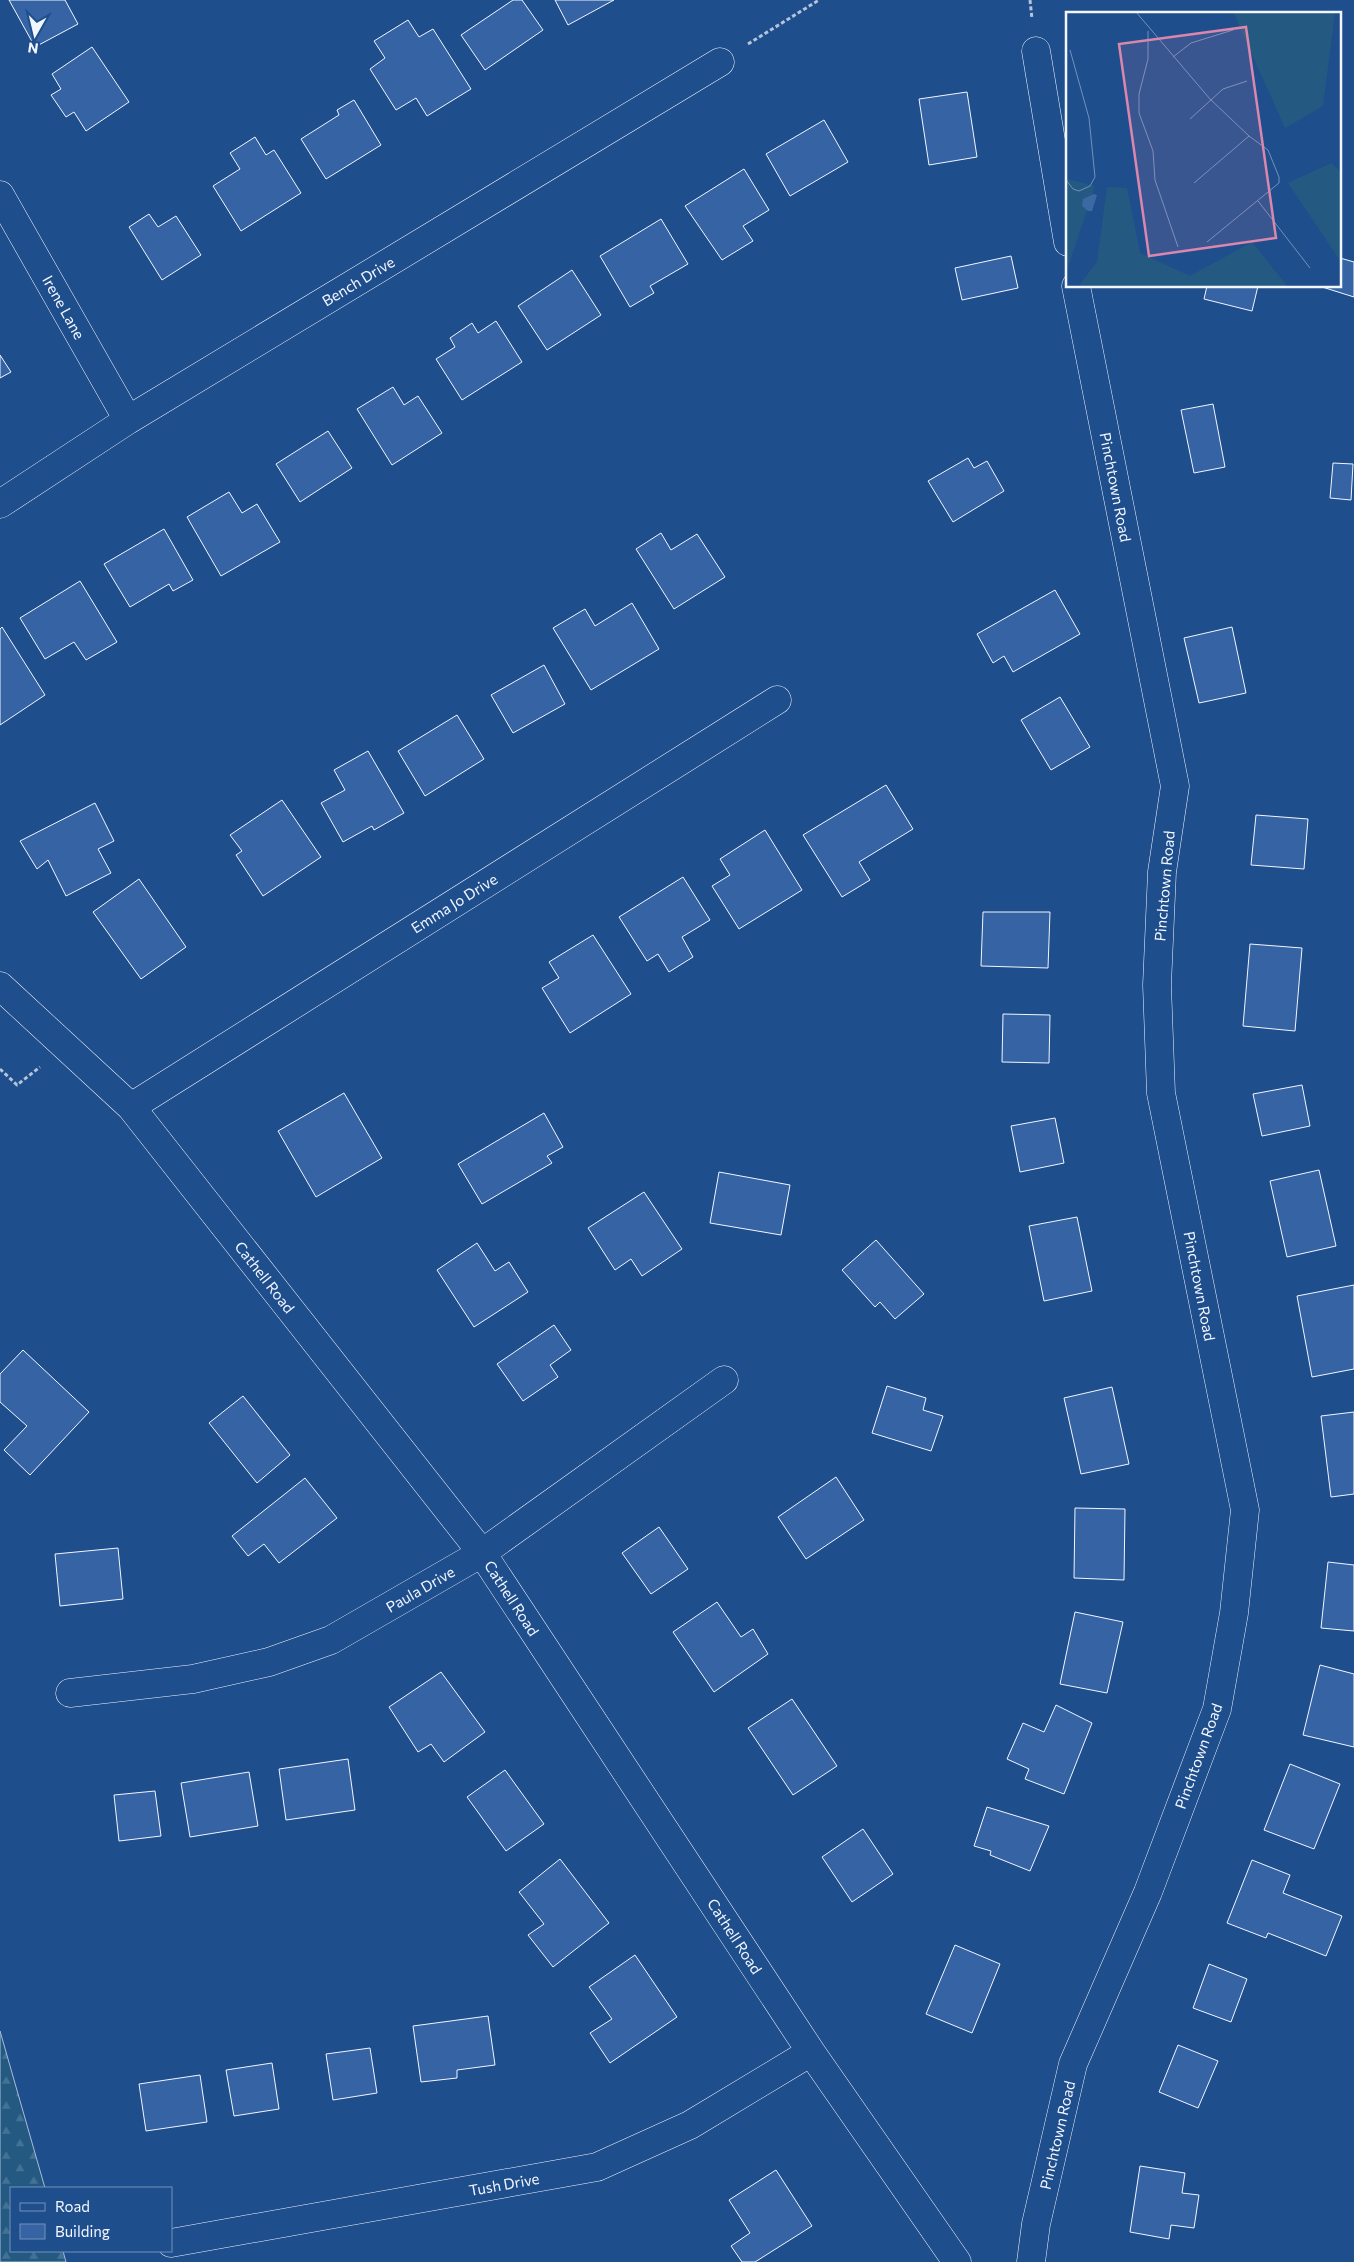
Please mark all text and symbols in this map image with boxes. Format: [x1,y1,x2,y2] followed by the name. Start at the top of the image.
[10,10,60,60] north arrow
[1066,12,1342,288] inset map
[27,39,40,58] text: N
[319,252,398,310] street label: Bench Drive
[39,272,89,342] street label: Irene Lane
[1097,431,1135,543] street label: Pinchtown Road
[1150,830,1178,942] street label: Pinchtown Road
[408,869,500,937] street label: Emma Jo Drive
[1181,1230,1219,1342] street label: Pinchtown Road
[231,1237,299,1317] street label: Cathell Road
[481,1557,543,1639] street label: Cathell Road
[382,1562,458,1616] street label: Paula Drive
[1171,1701,1225,1811] street label: Pinchtown Road
[704,1895,766,1977] street label: Cathell Road
[1036,2079,1078,2191] street label: Pinchtown Road
[467,2169,541,2199] street label: Tush Drive
[10,2187,172,2252] legend
[55,2197,90,2215] text: Road
[55,2222,110,2240] text: Building

